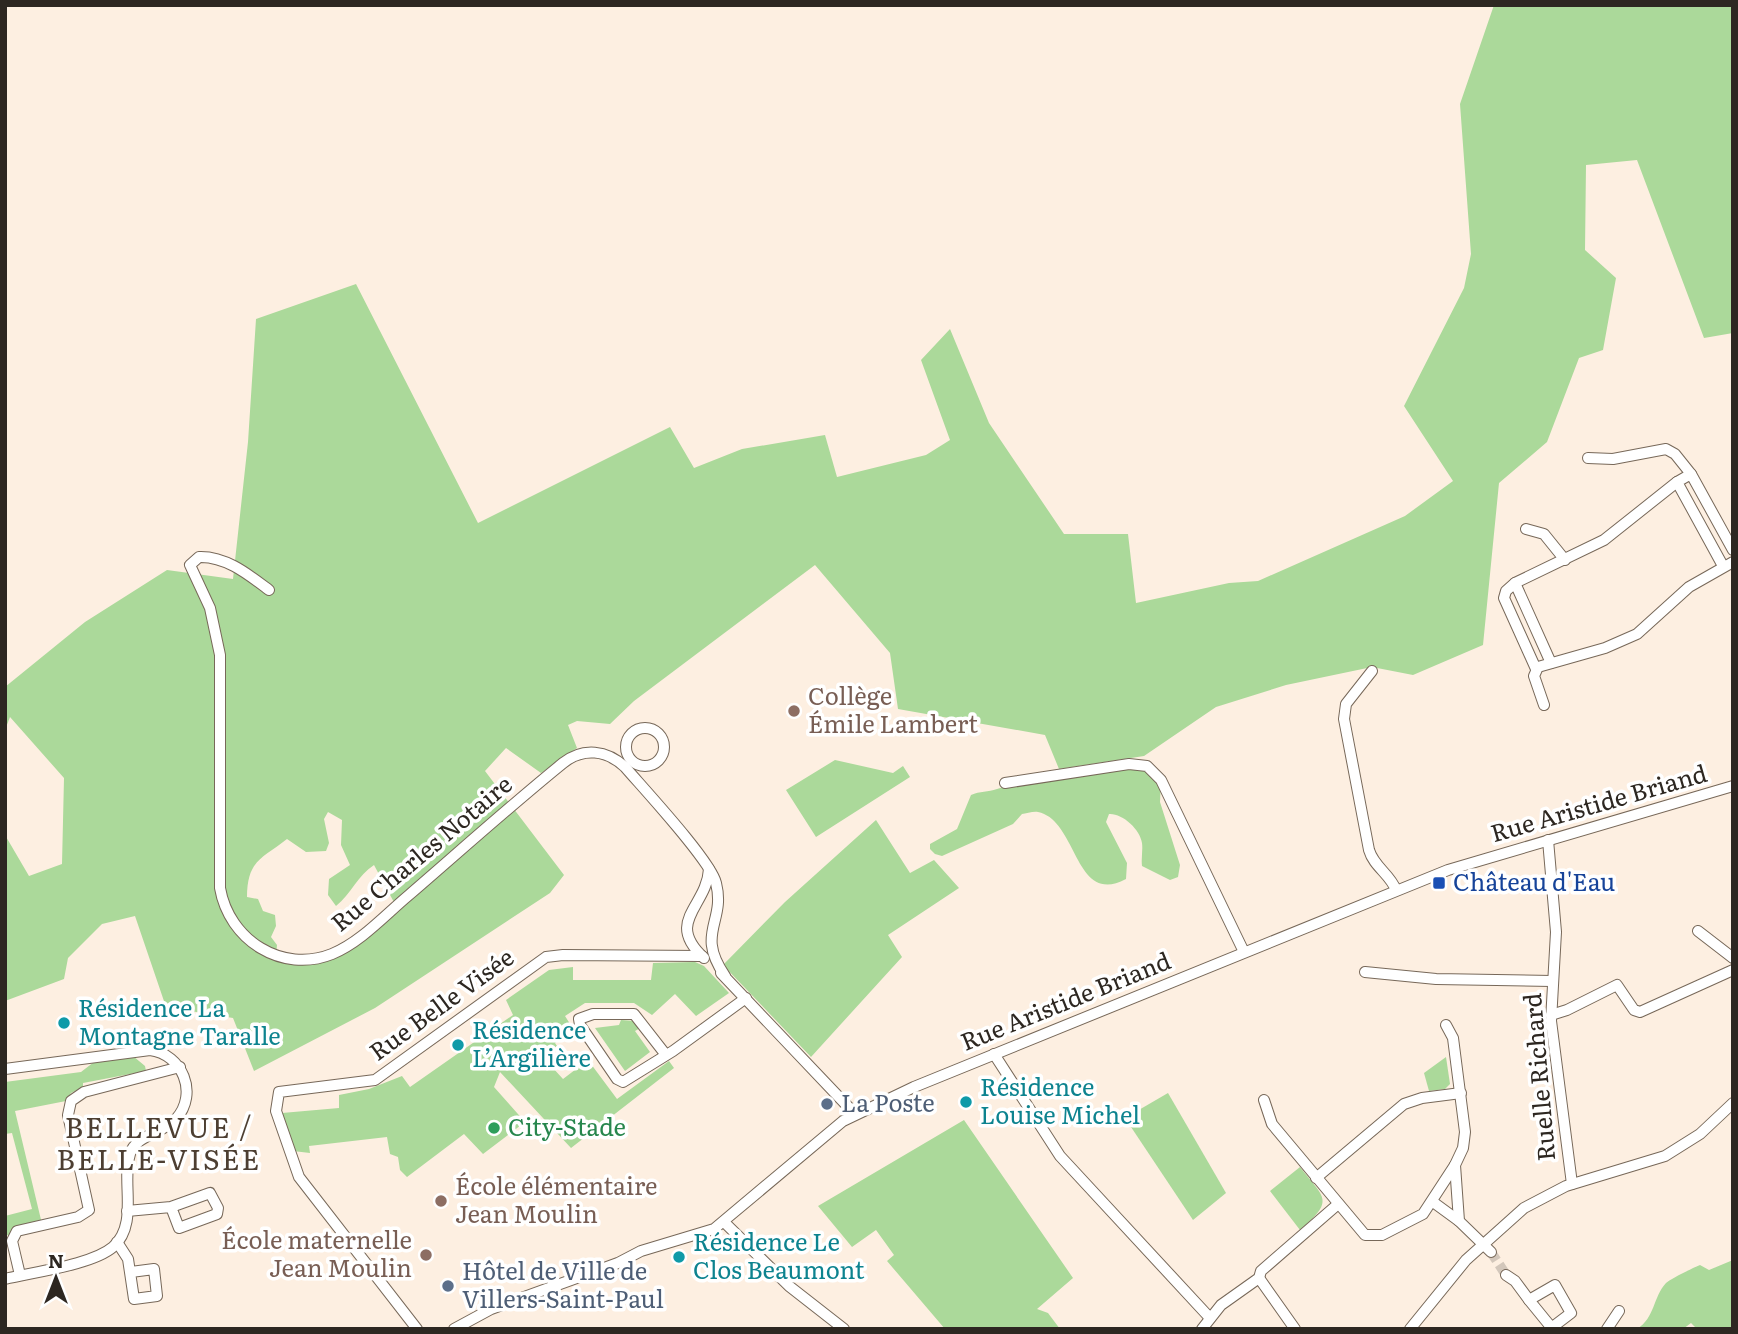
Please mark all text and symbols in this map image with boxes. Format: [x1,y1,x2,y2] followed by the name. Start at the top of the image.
[808,677,978,740] place label: Collège Émile Lambert
[786,703,802,719] marker: Collège Émile Lambert
[1486,754,1711,849] street label: Rue Aristide Briand
[322,766,519,938] street label: Rue Charles Notaire
[1453,863,1615,898] place label: Château d'Eau
[1431,875,1447,891] marker: Château d'Eau
[361,939,520,1067] street label: Rue Belle Visée
[955,941,1176,1058] street label: Rue Aristide Briand
[78,989,281,1052] place label: Résidence La Montagne Taralle
[1513,992,1562,1163] street label: Ruelle Richard
[472,1011,591,1074] place label: Résidence L’Argilière
[56,1015,72,1031] marker: Résidence La Montagne Taralle
[450,1037,466,1053] marker: Résidence L’Argilière
[980,1068,1140,1131] place label: Résidence Louise Michel
[841,1084,935,1119] place label: La Poste
[958,1094,974,1110] marker: Résidence Louise Michel
[819,1096,835,1112] marker: La Poste
[57,1105,261,1179] district label: BELLEVUE / BELLE-VISÉE
[508,1108,626,1143] place label: City-Stade
[486,1120,502,1136] marker: City-Stade
[455,1167,658,1230] place label: École élémentaire Jean Moulin
[433,1193,449,1209] marker: École élémentaire Jean Moulin
[221,1221,412,1284] place label: École maternelle Jean Moulin
[693,1223,865,1286] place label: Résidence Le Clos Beaumont
[21,1243,91,1313] north arrow
[48,1246,64,1274] text: N
[418,1247,434,1263] marker: École maternelle Jean Moulin
[671,1249,687,1265] marker: Résidence Le Clos Beaumont
[462,1252,664,1315] place label: Hôtel de Ville de Villers-Saint-Paul
[440,1278,456,1294] marker: Hôtel de Ville de Villers-Saint-Paul

